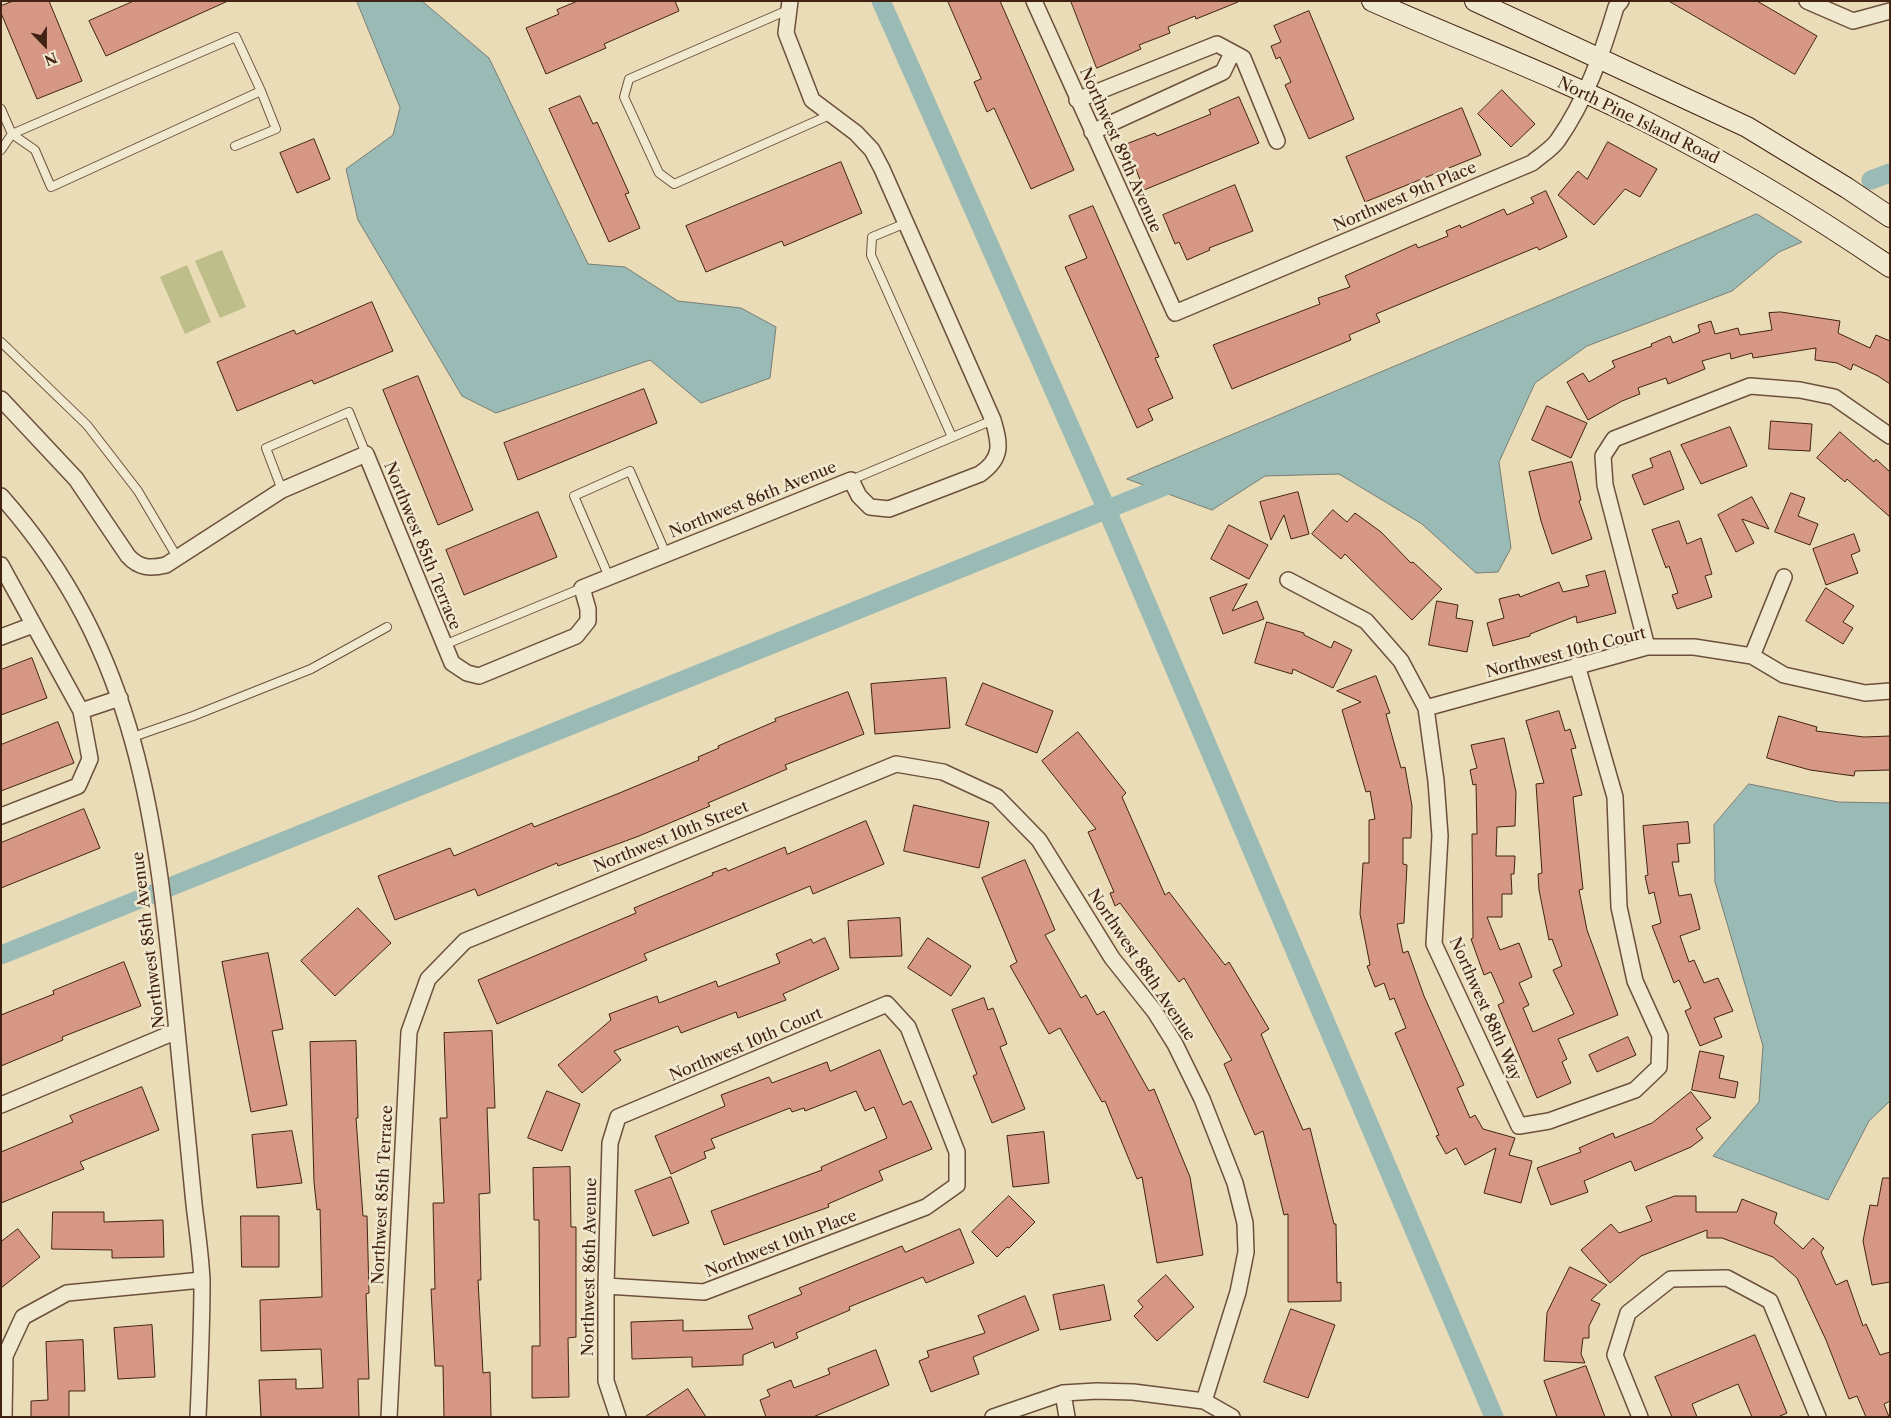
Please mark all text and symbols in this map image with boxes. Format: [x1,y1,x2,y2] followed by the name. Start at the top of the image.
[20,20,70,70] north arrow
[42,48,60,70] text: N
[1075,64,1165,236] street label: Northwest 89th Avenue
[1554,73,1722,169] street label: North Pine Island Road
[1331,158,1479,236] street label: Northwest 9th Place
[666,458,840,542] street label: Northwest 86th Avenue
[379,459,465,633] street label: Northwest 85th Terrace
[1484,624,1648,682] street label: Northwest 10th Court
[591,797,751,877] street label: Northwest 10th Street
[129,850,169,1030] street label: Northwest 85th Avenue
[1083,885,1199,1045] street label: Northwest 88th Avenue
[1445,934,1525,1084] street label: Northwest 88th Way
[667,1004,825,1086] street label: Northwest 10th Court
[369,1105,397,1285] street label: Northwest 85th Terrace
[579,1177,601,1357] street label: Northwest 86th Avenue
[702,1206,860,1282] street label: Northwest 10th Place

